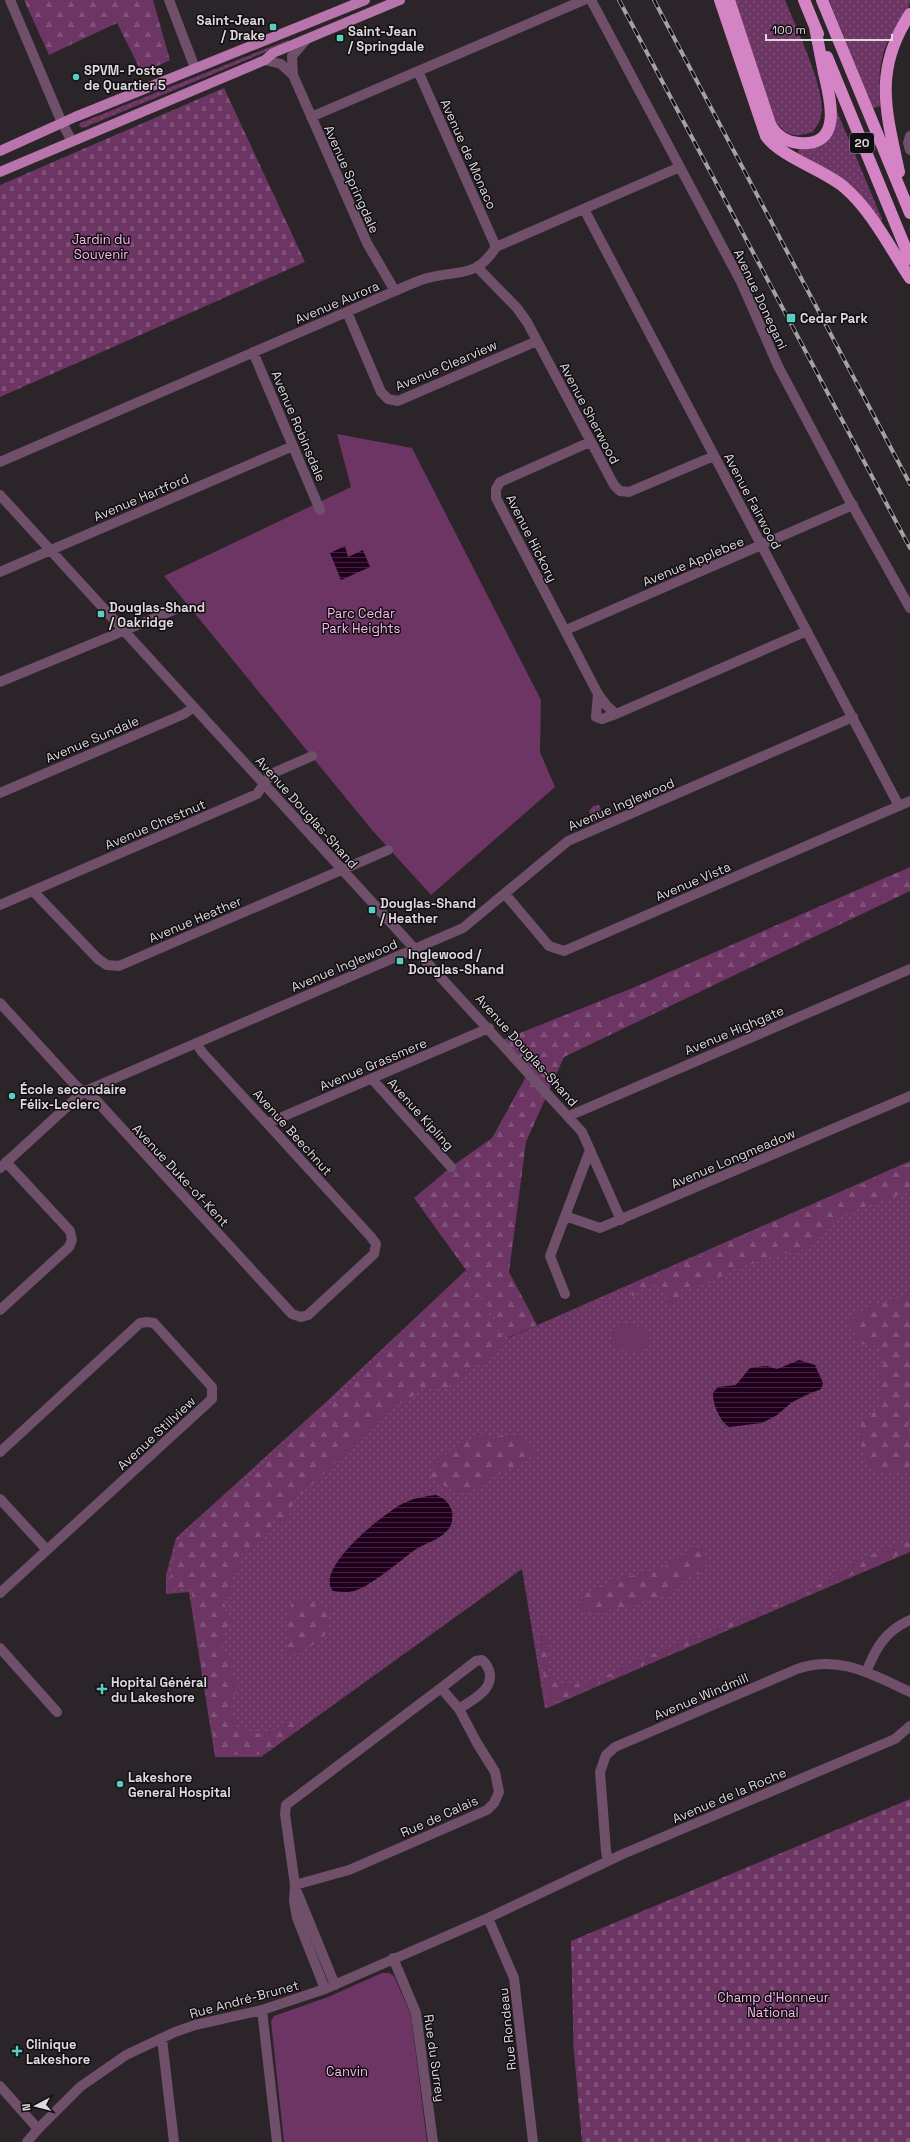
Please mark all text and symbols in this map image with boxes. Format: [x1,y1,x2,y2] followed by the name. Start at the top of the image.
[197,12,265,44] place label: Saint-Jean / Drake
[766,16,892,42] scale bar
[268,22,278,32] marker: Saint-Jean / Drake
[772,22,806,38] text: 100 m
[347,23,424,55] place label: Saint-Jean / Springdale
[335,33,345,43] marker: Saint-Jean / Springdale
[84,62,166,94] place label: SPVM- Poste de Quartier 5
[71,72,81,82] marker: SPVM- Poste de Quartier 5
[437,96,501,212] street label: Avenue de Monaco
[320,122,383,236] street label: Avenue Springdale
[850,133,874,153] road number: 20
[72,231,130,263] park label: Jardin du Souvenir
[730,246,791,352] street label: Avenue Donegani
[292,277,382,328] street label: Avenue Aurora
[800,310,869,327] place label: Cedar Park
[785,312,797,324] marker: Cedar Park
[393,336,500,395] street label: Avenue Clearview
[556,360,623,467] street label: Avenue Sherwood
[268,368,330,484] street label: Avenue Robinsdale
[720,450,785,552] street label: Avenue Fairwood
[91,470,192,525] street label: Avenue Hartford
[502,491,561,585] street label: Avenue Hickory
[640,532,747,591] street label: Avenue Applebee
[108,599,205,631] place label: Douglas-Shand / Oakridge
[322,605,401,637] park label: Parc Cedar Park Heights
[96,609,106,619] marker: Douglas-Shand / Oakridge
[43,712,141,767] street label: Avenue Sundale
[252,753,362,872] street label: Avenue Douglas-Shand
[565,774,677,835] street label: Avenue Inglewood
[102,796,208,853] street label: Avenue Chestnut
[653,858,734,905] street label: Avenue Vista
[146,892,244,947] street label: Avenue Heather
[379,895,476,927] place label: Douglas-Shand / Heather
[367,905,377,915] marker: Douglas-Shand / Heather
[288,935,400,996] street label: Avenue Inglewood
[408,946,504,978] place label: Inglewood / Douglas-Shand
[395,956,405,966] marker: Inglewood / Douglas-Shand
[472,991,582,1110] street label: Avenue Douglas-Shand
[682,1002,786,1059] street label: Avenue Highgate
[317,1034,429,1095] street label: Avenue Grassmere
[384,1075,458,1154] street label: Avenue Kipling
[20,1081,127,1113] place label: École secondaire Félix-Leclerc
[249,1085,336,1179] street label: Avenue Beechnut
[7,1091,17,1101] marker: École secondaire Félix-Leclerc
[129,1120,233,1230] street label: Avenue Duke-of-Kent
[668,1125,798,1192] street label: Avenue Longmeadow
[114,1393,199,1474] street label: Avenue Stillview
[651,1669,751,1724] street label: Avenue Windmill
[111,1674,207,1706] place label: Hopital Général du Lakeshore
[96,1683,108,1695] marker: Hopital Général du Lakeshore
[670,1764,789,1827] street label: Avenue de la Roche
[128,1769,231,1801] place label: Lakeshore General Hospital
[115,1779,125,1789] marker: Lakeshore General Hospital
[398,1792,481,1841] street label: Rue de Calais
[188,1977,301,2022] street label: Rue André-Brunet
[495,1987,520,2071] street label: Rue Rondeau
[717,1989,829,2021] park label: Champ d'Honneur National
[420,2013,449,2103] street label: Rue du Surrey
[26,2036,90,2068] place label: Clinique Lakeshore
[11,2045,23,2057] marker: Clinique Lakeshore
[326,2063,368,2080] park label: Canvin
[16,2086,56,2126] north arrow
[19,2103,33,2112] text: N

